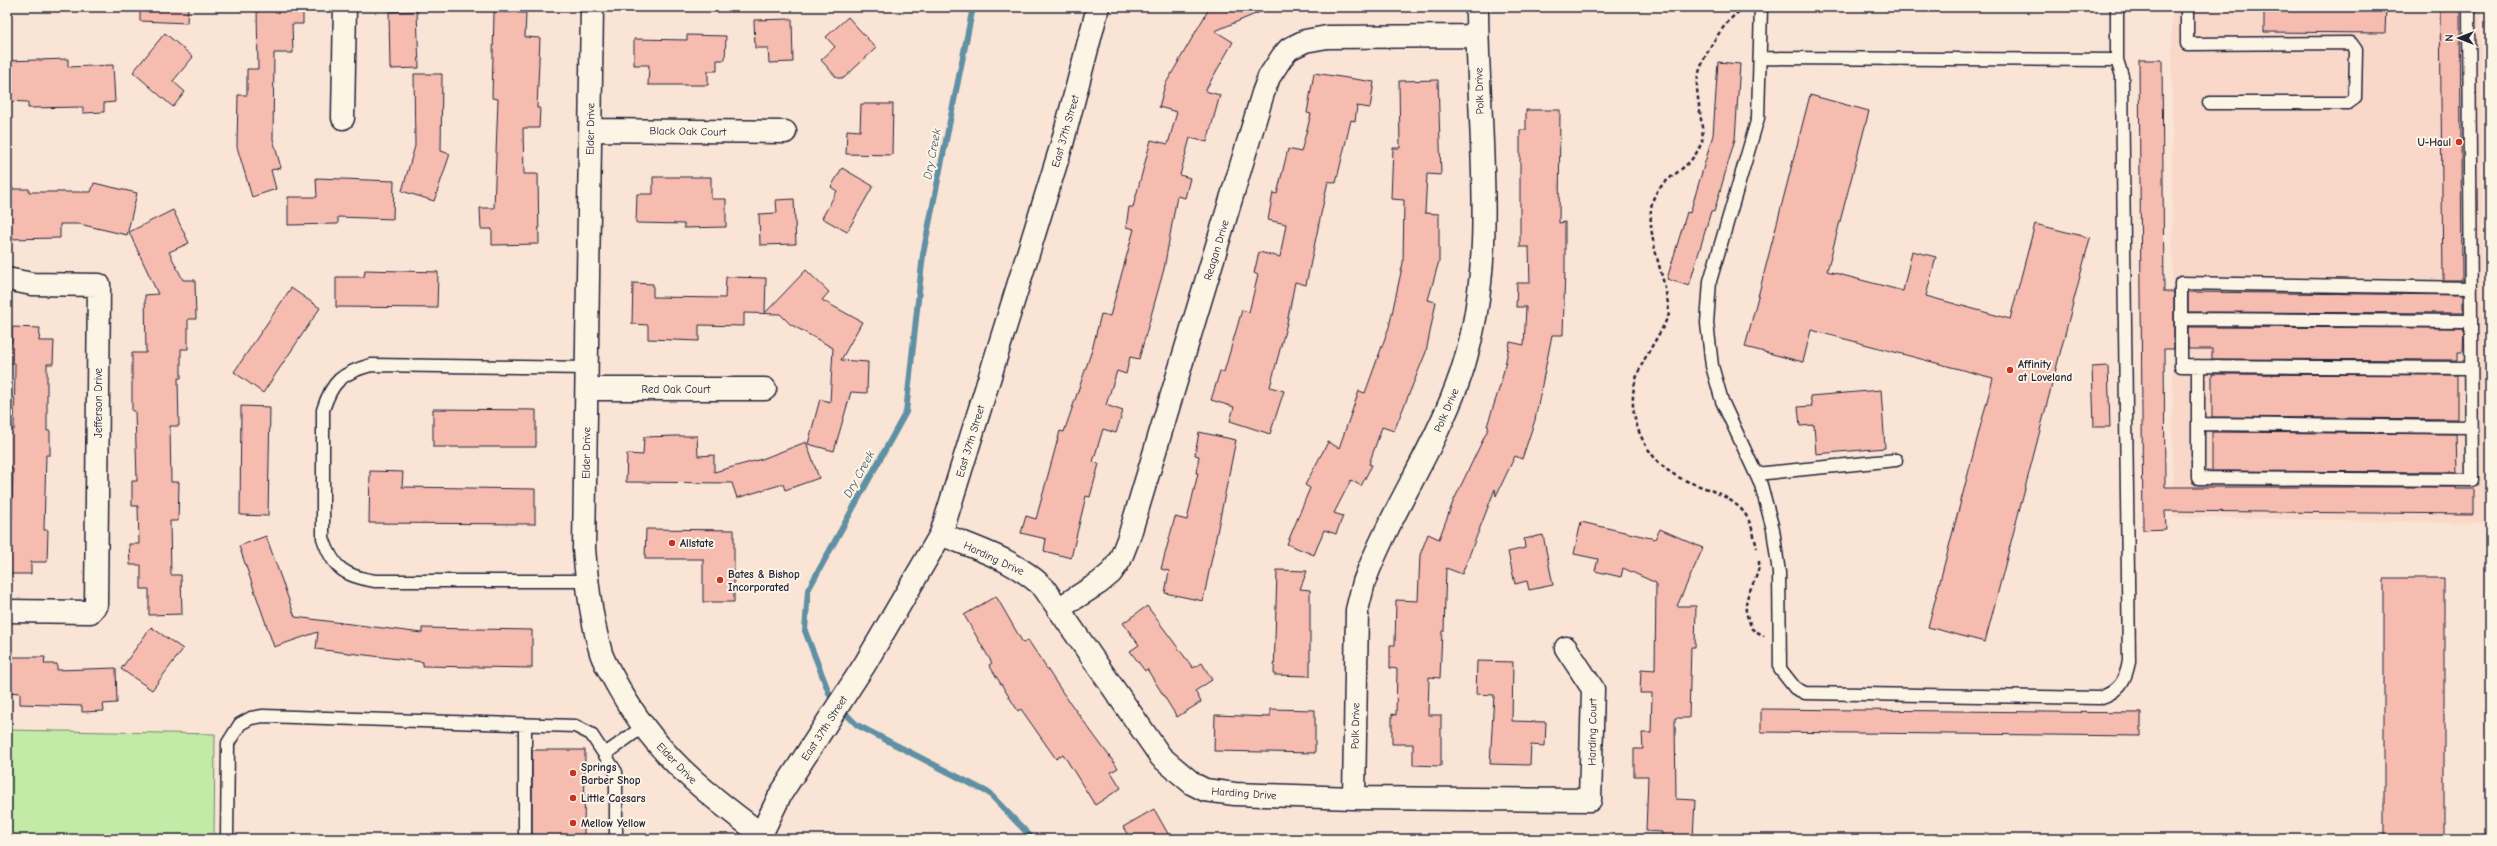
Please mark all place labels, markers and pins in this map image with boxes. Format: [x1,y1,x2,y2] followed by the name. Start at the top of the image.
[2417,136,2451,149] place label: U-Haul
[2454,137,2464,147] marker: U-Haul
[2018,358,2072,384] place label: Affinity at Loveland
[2005,365,2015,375] marker: Affinity at Loveland
[680,537,714,550] place label: Allstate
[667,538,677,548] marker: Allstate
[728,568,800,594] place label: Bates & Bishop Incorporated
[715,575,725,585] marker: Bates & Bishop Incorporated
[581,761,641,787] place label: Springs Barber Shop
[568,768,578,778] marker: Springs Barber Shop
[581,792,646,805] place label: Little Caesars
[568,793,578,803] marker: Little Caesars
[581,817,646,830] place label: Mellow Yellow
[568,818,578,828] marker: Mellow Yellow

